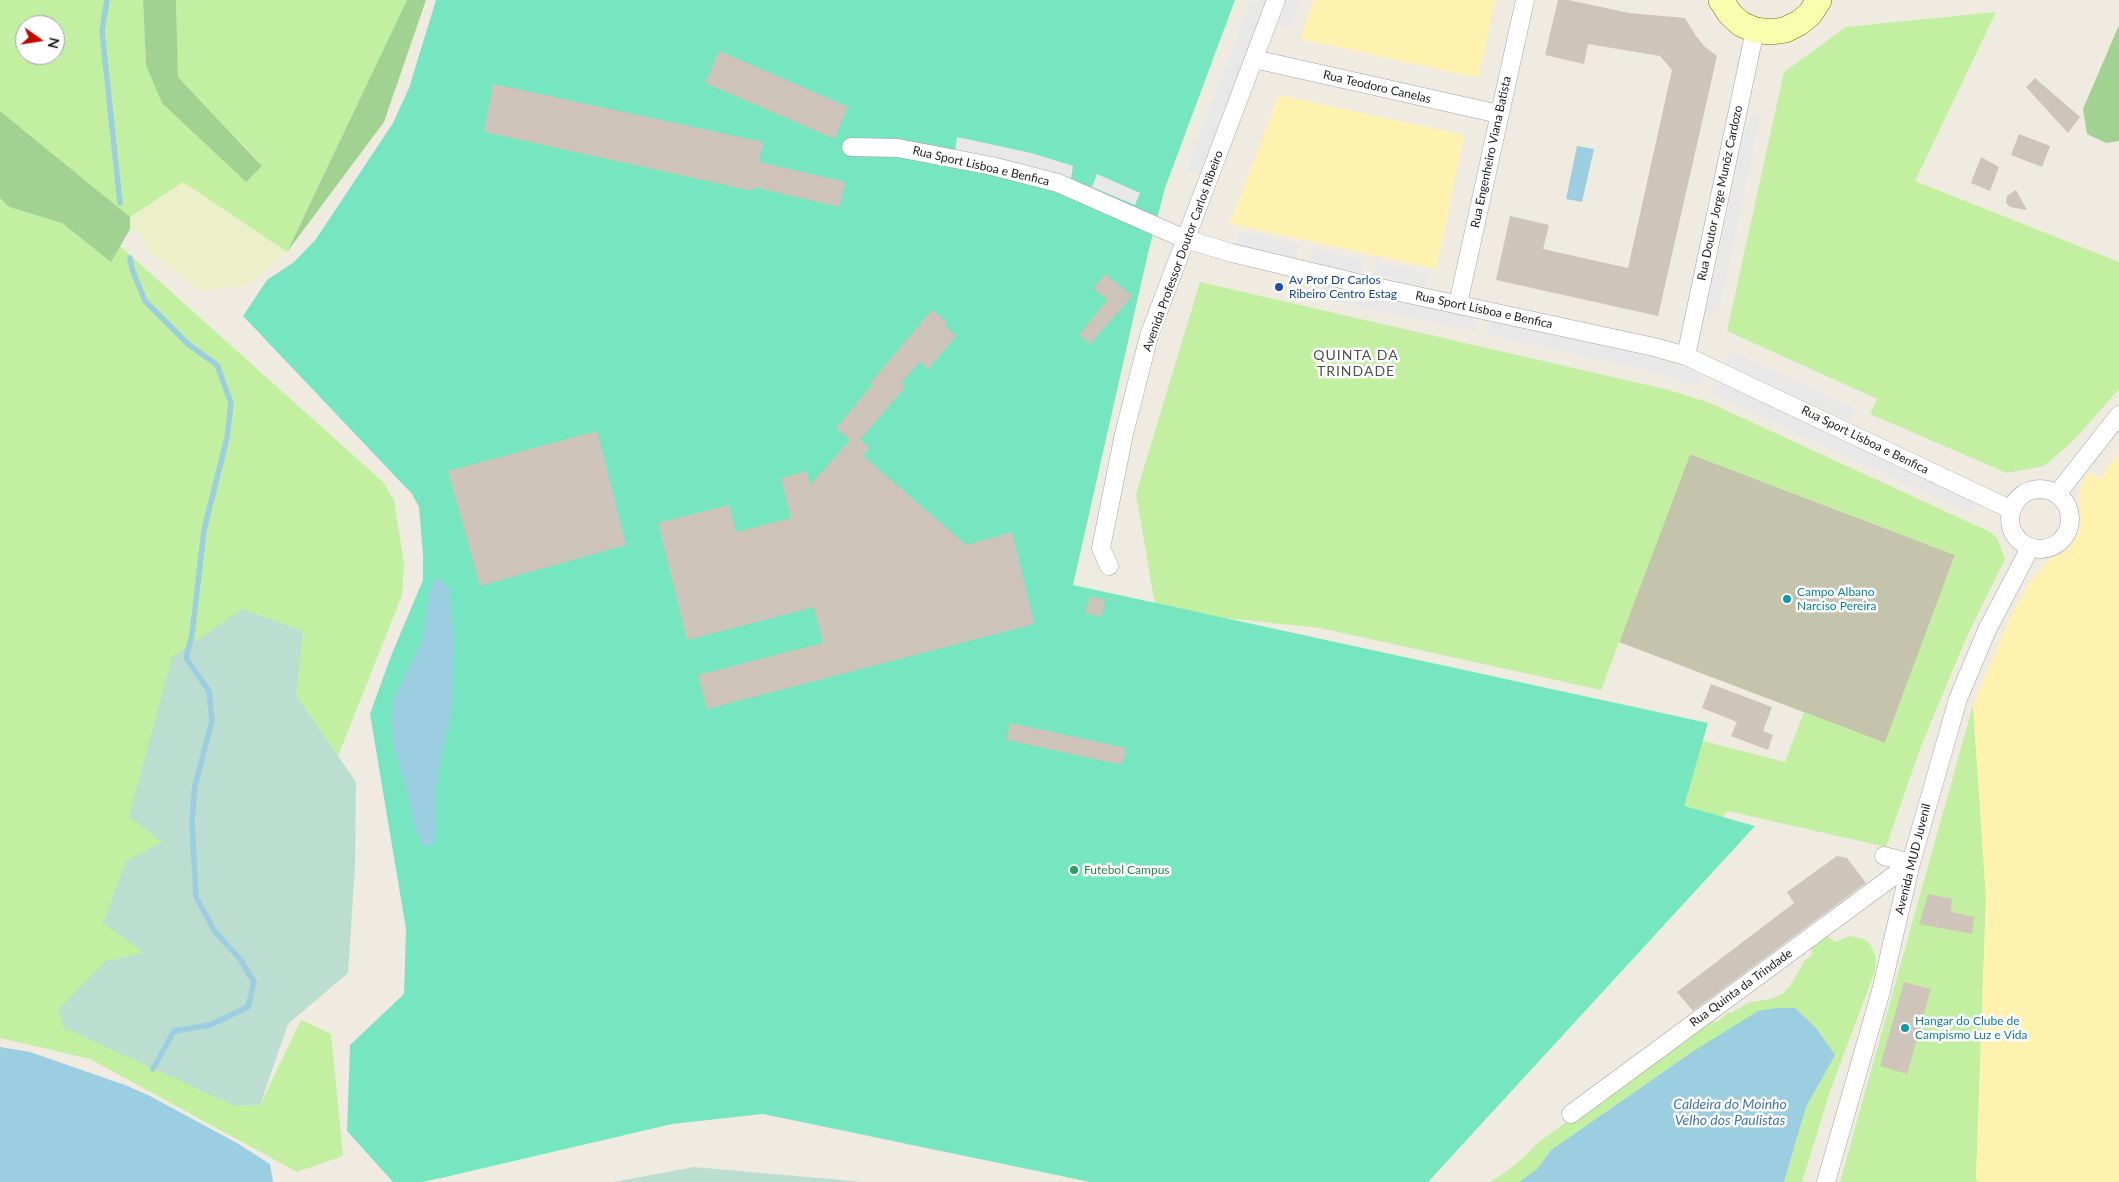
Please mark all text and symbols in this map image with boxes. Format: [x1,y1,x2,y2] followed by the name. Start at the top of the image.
[15,15,65,65] north arrow
[45,36,64,50] text: N
[1322,68,1432,106] street label: Rua Teodoro Canelas
[1468,75,1514,229] street label: Rua Engenheiro Viana Batista
[1694,104,1746,282] street label: Rua Doutor Jorge Munõz Cardozo
[911,143,1051,189] street label: Rua Sport Lisboa e Benfica
[1140,149,1226,353] street label: Avenida Professor Doutor Carlos Ribeiro
[1289,273,1397,301] place label: Av Prof Dr Carlos Ribeiro Centro Estag
[1273,281,1285,293] marker: Av Prof Dr Carlos Ribeiro Centro Estag
[1414,288,1554,332] street label: Rua Sport Lisboa e Benfica
[1312,347,1400,380] district label: QUINTA DA TRINDADE
[1799,403,1931,477] street label: Rua Sport Lisboa e Benfica
[1797,585,1877,613] place label: Campo Albano Narciso Pereira
[1781,593,1793,605] marker: Campo Albano Narciso Pereira
[1892,802,1934,916] street label: Avenida MUD Juvenil
[1084,863,1170,877] place label: Futebol Campus
[1068,864,1080,876] marker: Futebol Campus
[1687,946,1795,1030] street label: Rua Quinta da Trindade
[1915,1014,2027,1042] place label: Hangar do Clube de Campismo Luz e Vida
[1899,1022,1911,1034] marker: Hangar do Clube de Campismo Luz e Vida
[1673,1096,1787,1128] water label: Caldeira do Moinho Velho dos Paulistas

